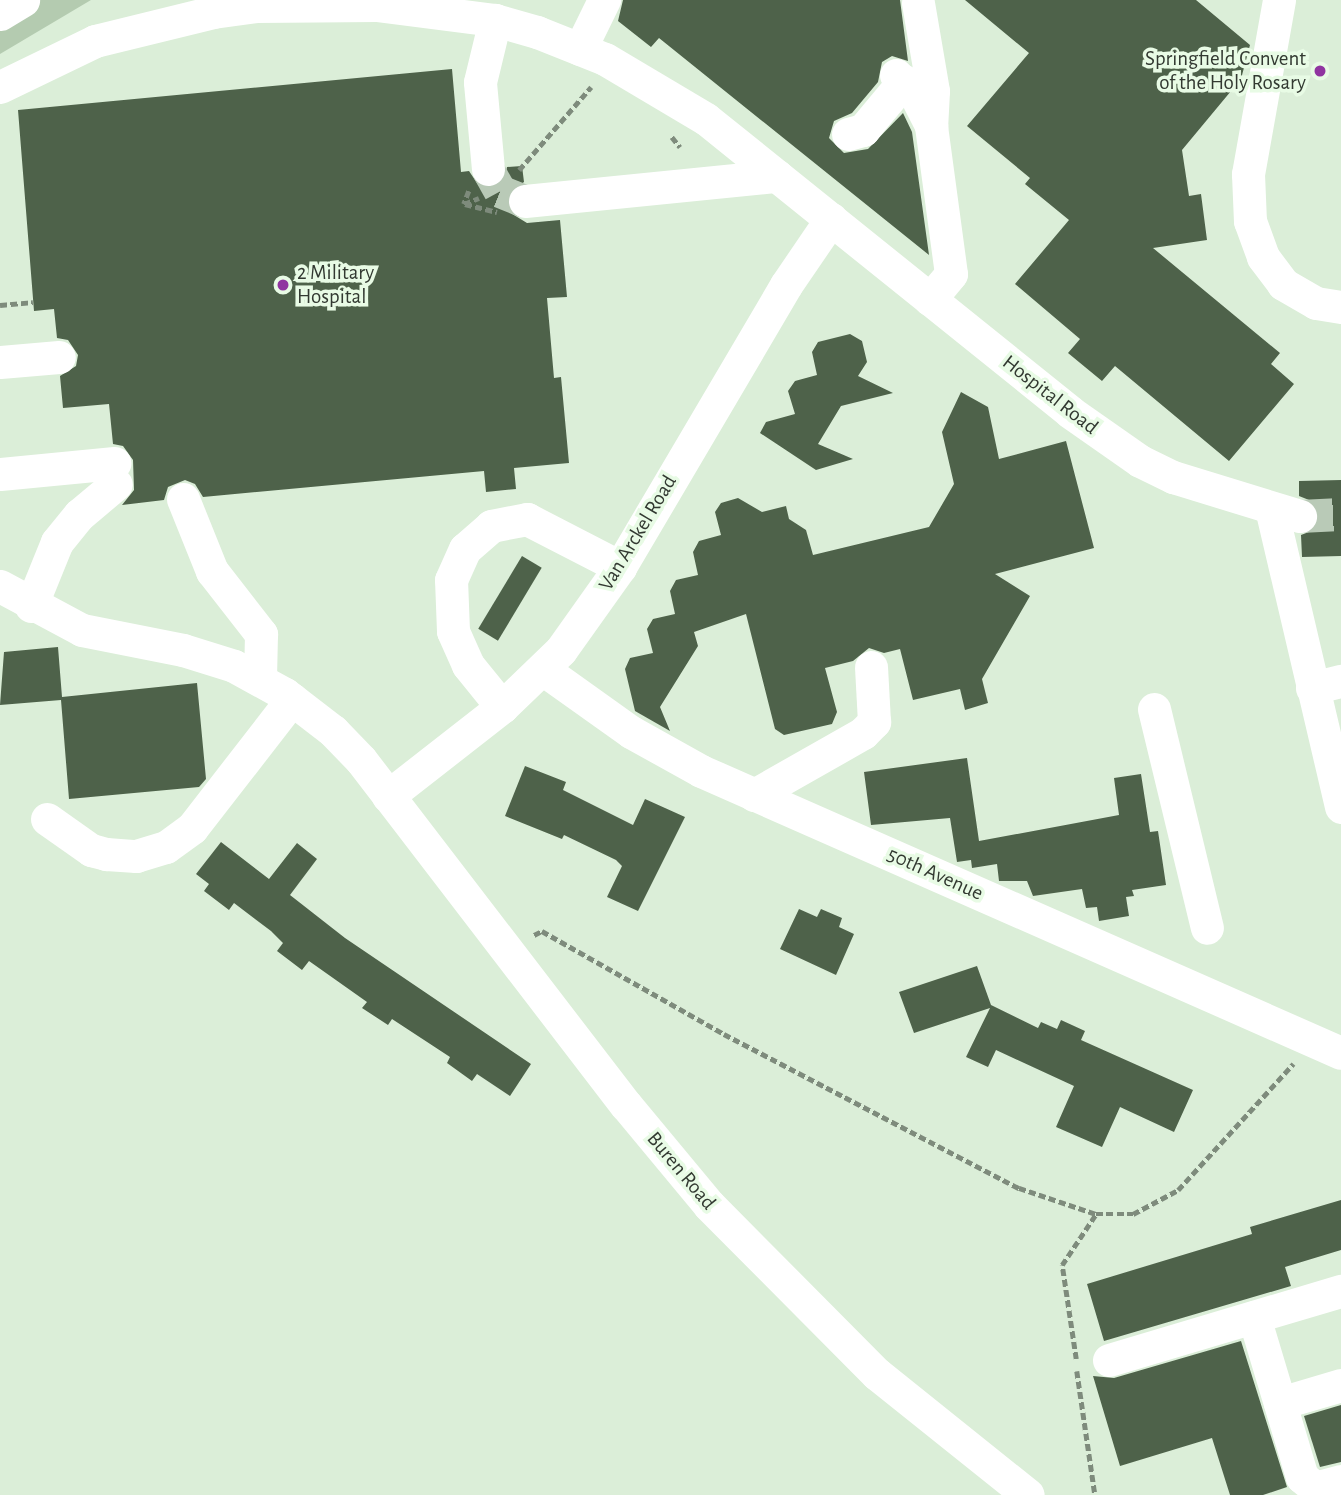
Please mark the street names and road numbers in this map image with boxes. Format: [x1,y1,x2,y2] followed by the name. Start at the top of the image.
[997,350,1103,440] street label: Hospital Road
[594,471,682,595] street label: Van Arckel Road
[883,842,987,906] street label: 50th Avenue
[641,1127,721,1215] street label: Buren Road

